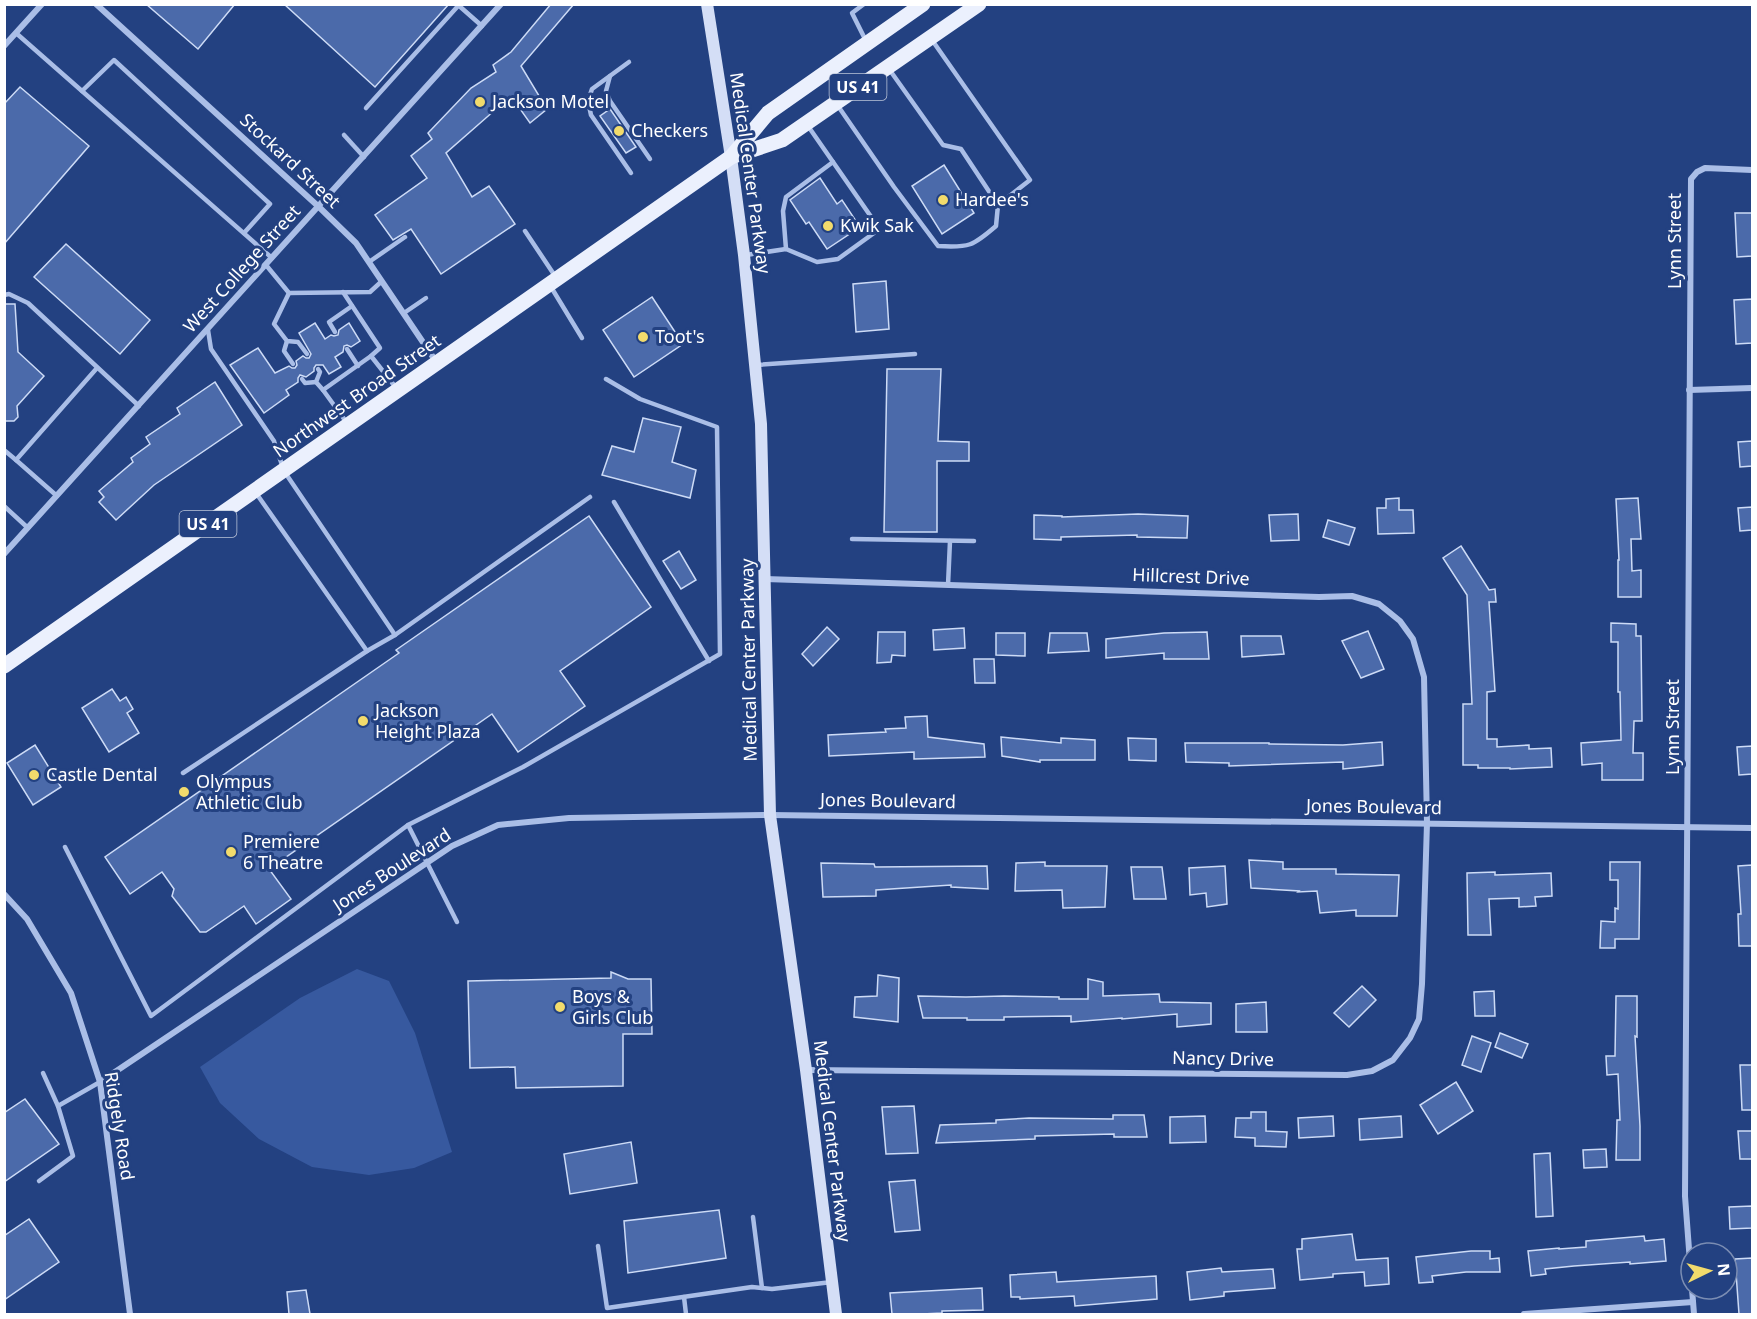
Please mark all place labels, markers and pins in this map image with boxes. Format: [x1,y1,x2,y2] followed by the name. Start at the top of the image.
[490,89,609,113] place label: Jackson Motel
[473,95,487,109] marker: Jackson Motel
[631,118,708,142] place label: Checkers
[612,124,626,138] marker: Checkers
[955,187,1029,211] place label: Hardee's
[936,193,950,207] marker: Hardee's
[840,213,914,237] place label: Kwik Sak
[821,219,835,233] marker: Kwik Sak
[655,324,705,348] place label: Toot's
[636,330,650,344] marker: Toot's
[373,698,481,743] place label: Jackson Height Plaza
[356,714,370,728] marker: Jackson Height Plaza
[46,762,158,786] place label: Castle Dental
[27,768,41,782] marker: Castle Dental
[196,769,303,814] place label: Olympus Athletic Club
[177,785,191,799] marker: Olympus Athletic Club
[243,829,323,874] place label: Premiere 6 Theatre
[224,845,238,859] marker: Premiere 6 Theatre
[572,984,653,1029] place label: Boys & Girls Club
[553,1000,567,1014] marker: Boys & Girls Club

